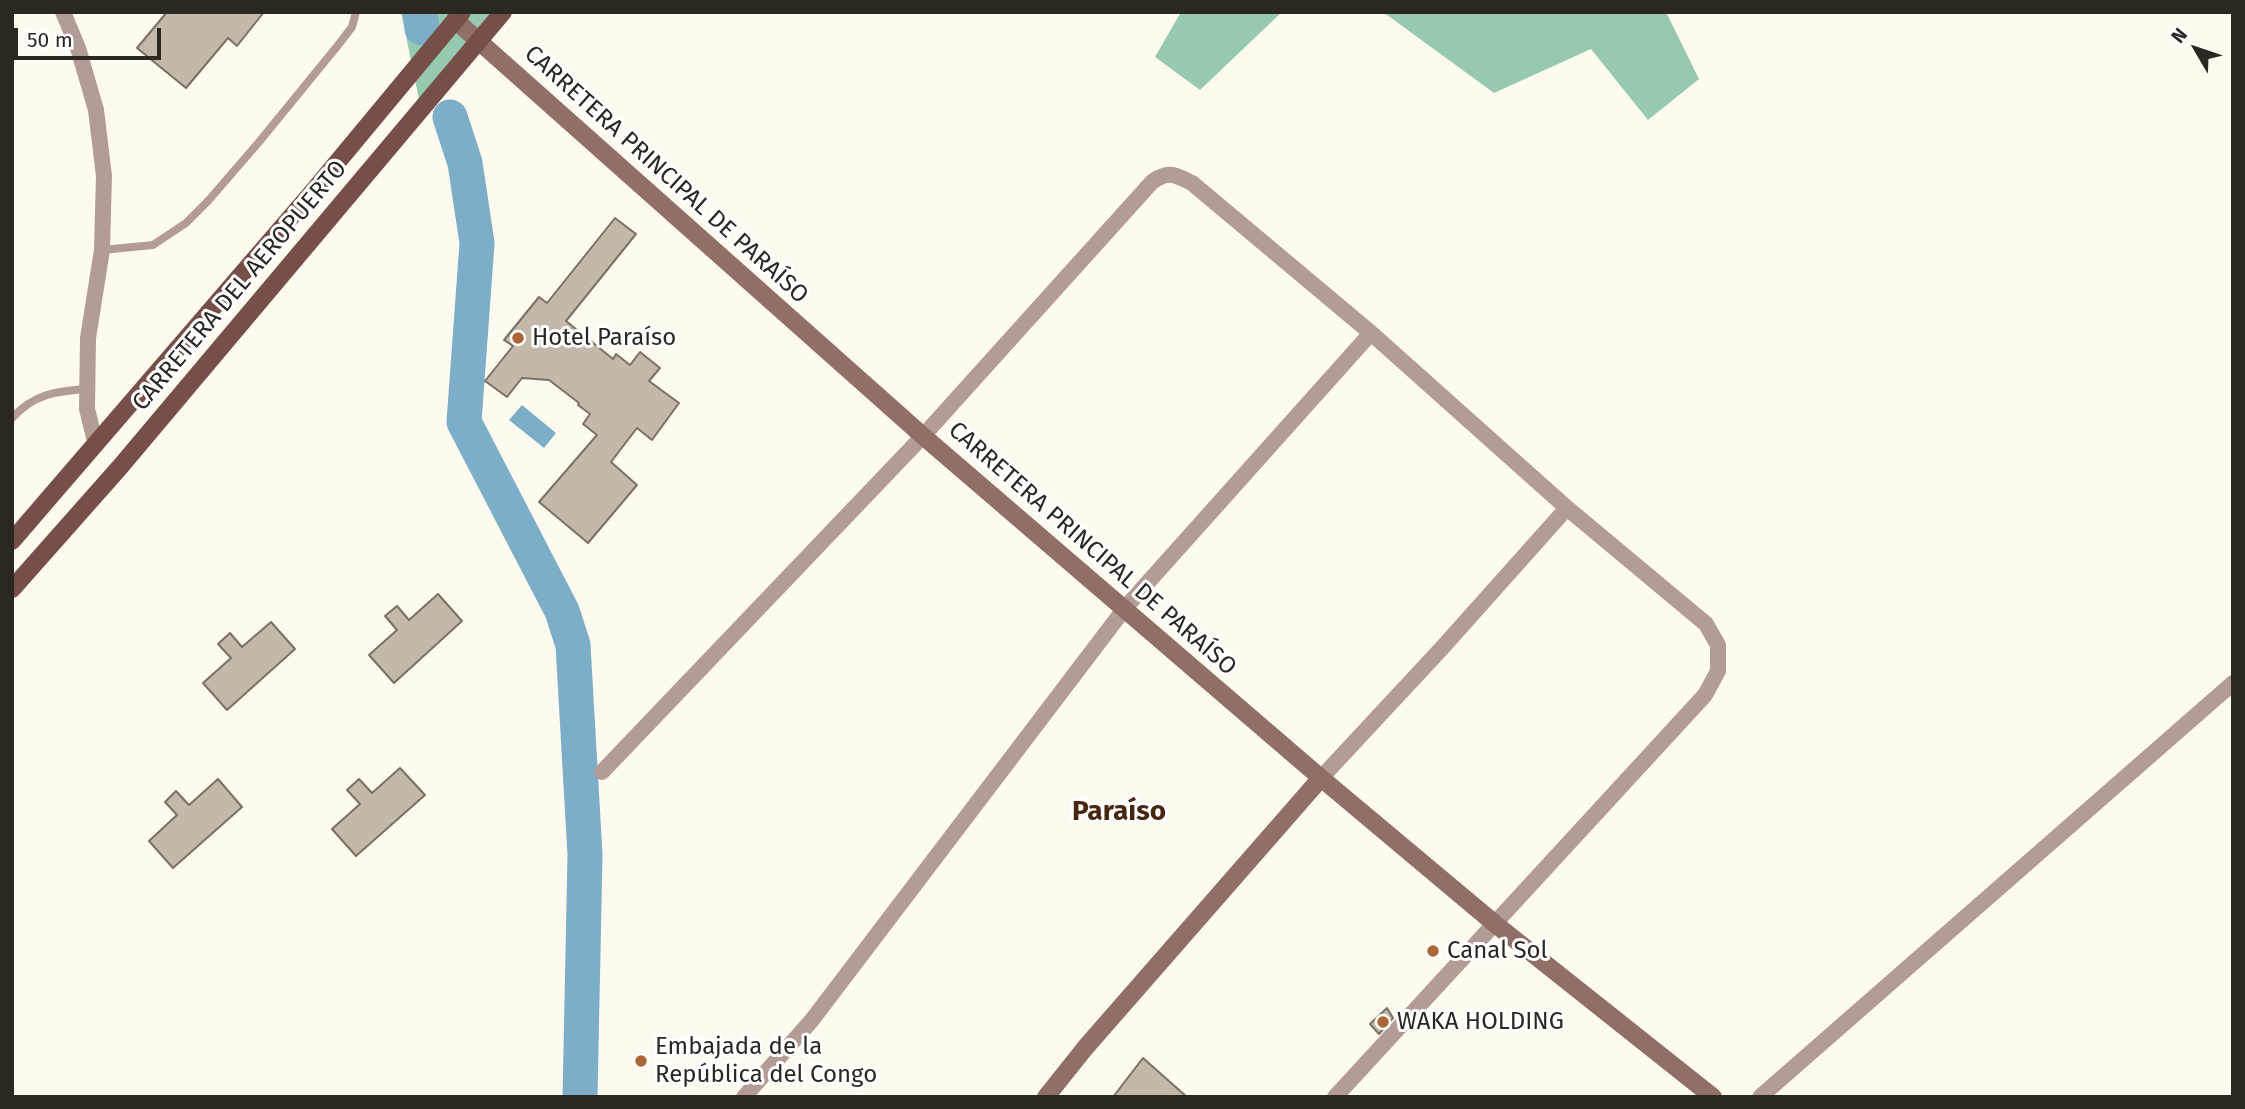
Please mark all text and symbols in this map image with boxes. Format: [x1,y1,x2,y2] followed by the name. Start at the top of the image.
[18,14,164,58] scale bar
[2161,14,2231,84] north arrow
[2166,23,2192,48] text: N
[27,27,73,53] text: 50 m
[518,40,814,310] street label: CARRETERA PRINCIPAL DE PARAÍSO
[127,155,353,417] street label: CARRETERA DEL AEROPUERTO
[532,324,676,352] place label: Hotel Paraíso
[510,330,526,346] marker: Hotel Paraíso
[942,416,1242,682] street label: CARRETERA PRINCIPAL DE PARAÍSO
[1072,795,1166,829] district label: Paraíso
[1447,937,1548,965] place label: Canal Sol
[1425,943,1441,959] marker: Canal Sol
[1397,1008,1564,1036] place label: WAKA HOLDING
[1375,1014,1391,1030] marker: WAKA HOLDING
[655,1033,877,1089] place label: Embajada de la República del Congo
[633,1053,649,1069] marker: Embajada de la República del Congo

